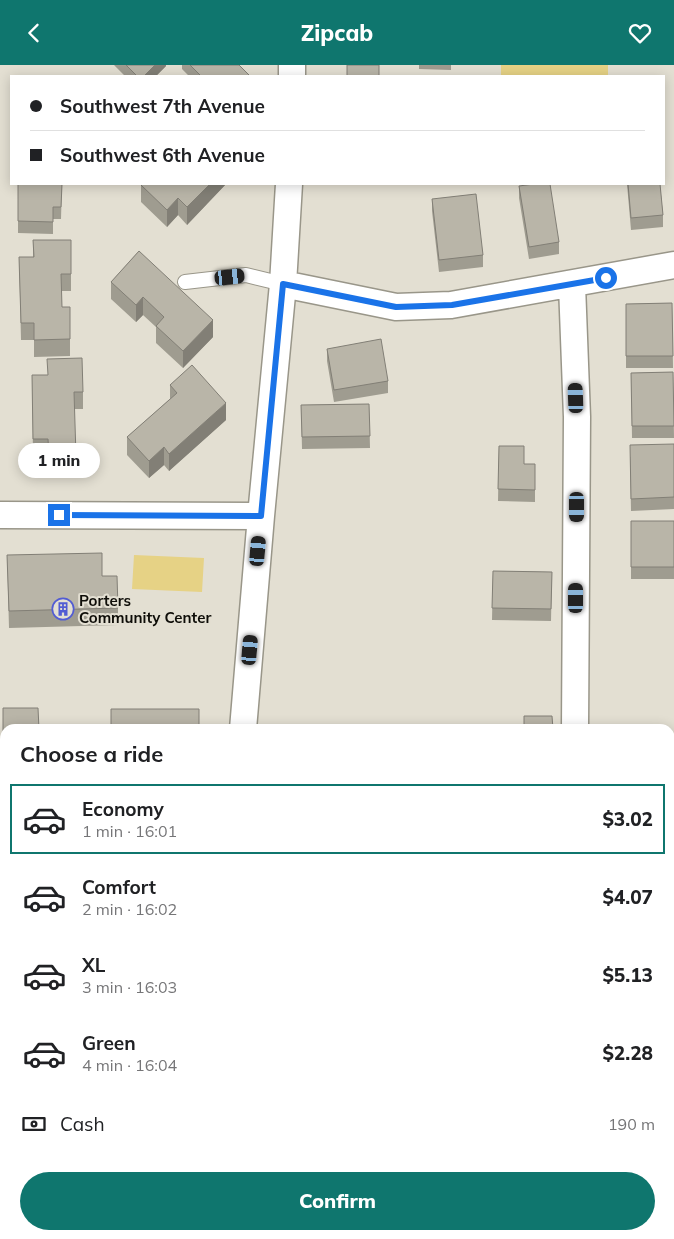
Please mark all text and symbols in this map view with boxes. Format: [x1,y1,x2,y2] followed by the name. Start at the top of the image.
[20,19,48,47] icon: back
[301,19,373,47] text: Zipcab
[626,19,654,47] icon: heart
[60,94,265,118] text: Southwest 7th Avenue
[60,143,265,167] text: Southwest 6th Avenue
[595,267,617,289] route start
[214,268,245,286] car
[567,383,584,413] car
[18,443,100,477] callout: 1 min
[38,450,80,470] text: 1 min
[569,492,584,522] car
[48,504,70,526] route end
[249,535,266,567] car
[568,583,583,613] car
[79,591,211,627] place label: Porters Community Center
[51,597,75,621] building icon: Porters Community Center
[241,634,258,666] car
[20,740,163,768] text: Choose a ride
[22,797,67,842] icon: car
[82,797,164,821] text: Economy
[602,807,653,831] text: $3.02
[82,821,177,841] text: 1 min · 16:01
[22,875,67,920] icon: car
[82,875,156,899] text: Comfort
[602,885,653,909] text: $4.07
[82,899,177,919] text: 2 min · 16:02
[22,953,67,998] icon: car
[82,953,105,977] text: XL
[602,963,653,987] text: $5.13
[82,977,177,997] text: 3 min · 16:03
[22,1031,67,1076] icon: car
[82,1031,136,1055] text: Green
[602,1041,653,1065] text: $2.28
[82,1055,177,1075] text: 4 min · 16:04
[20,1110,48,1138] icon: cash
[60,1112,105,1136] text: Cash
[608,1114,655,1134] text: 190 m
[20,1172,655,1230] button: Confirm

